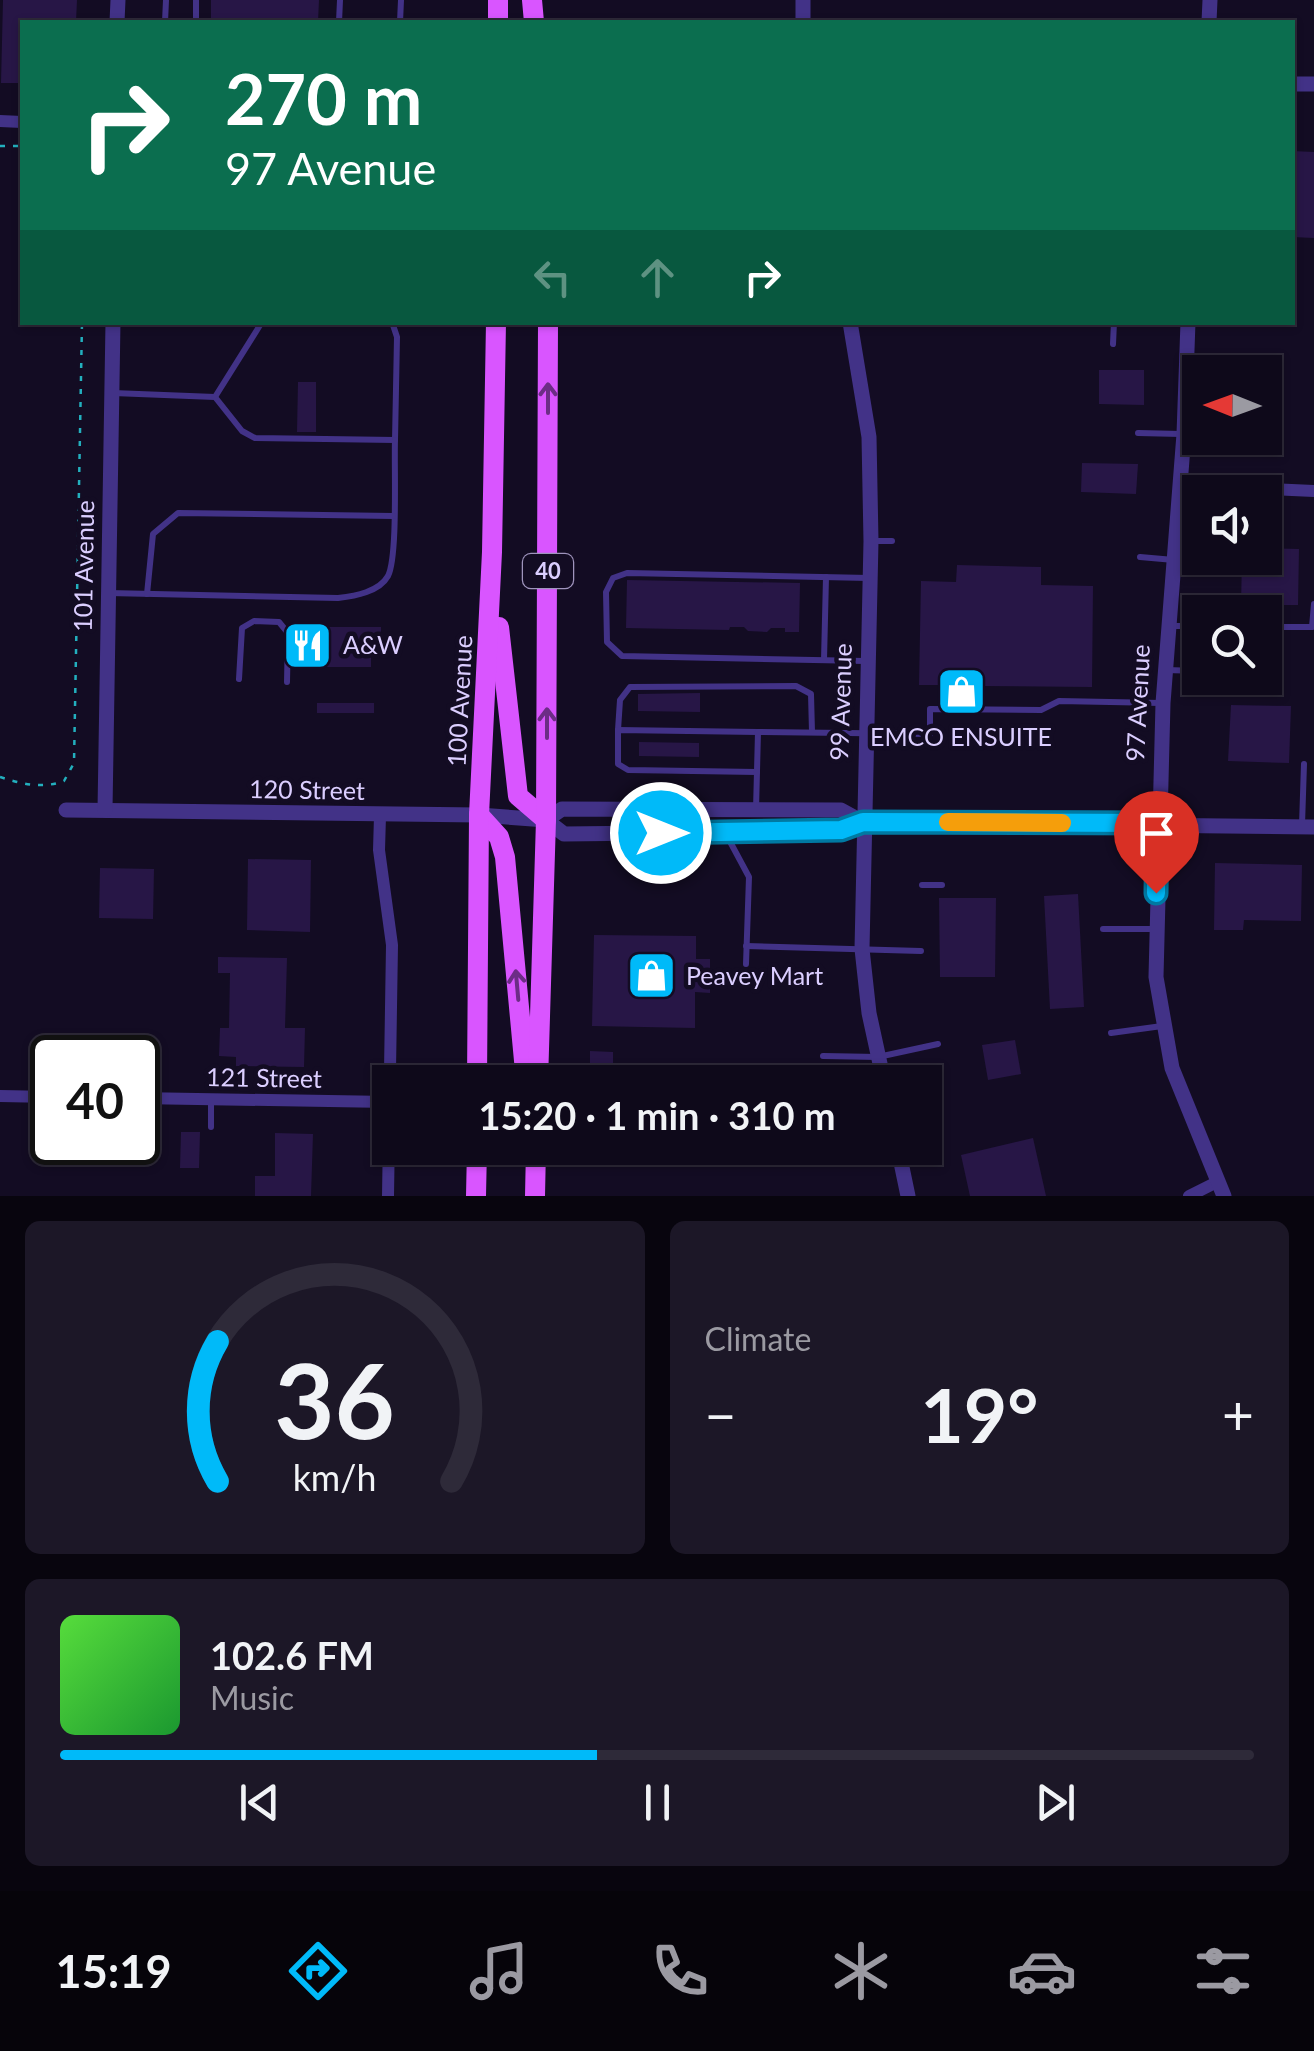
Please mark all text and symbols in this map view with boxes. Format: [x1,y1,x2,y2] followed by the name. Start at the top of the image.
[225,56,422,140] text: 270 m
[60,60,190,190] icon: right
[225,141,436,195] text: 97 Avenue
[525,250,580,305] icon: left
[630,250,685,305] icon: ahead
[735,250,790,305] icon: right
[1182,355,1282,455] north arrow
[1182,355,1282,695] map controls
[538,382,558,414] one-way arrow
[1182,475,1282,575] button: sound
[67,500,99,632] street label: 101 Avenue
[523,554,573,588] road number: 40
[1182,595,1282,695] button: search
[282,619,334,671] restaurant icon: A&W
[343,629,403,659] place label: A&W
[441,634,477,768] street label: 100 Avenue
[823,643,857,761] street label: 99 Avenue
[1119,644,1155,762] street label: 97 Avenue
[935,665,987,717] shop icon: EMCO ENSUITE
[538,707,556,740] one-way arrow
[870,721,1052,751] place label: EMCO ENSUITE
[249,773,365,805] street label: 120 Street
[609,781,713,885] position arrow
[1114,791,1199,894] pin
[1129,806,1184,861] icon: arrive
[625,950,677,1002] shop icon: Peavey Mart
[686,960,823,990] place label: Peavey Mart
[507,970,526,1002] one-way arrow
[30,1035,160,1165] speed limit sign: 40
[206,1061,322,1093] street label: 121 Street
[478,1092,836,1138] text: 15:20 · 1 min · 310 m
[705,1319,811,1358] text: Climate
[274,1336,395,1461] text: 36
[920,1369,1038,1459] text: 19°
[705,1381,736,1447] text: −
[1222,1381,1254,1447] text: +
[293,1456,377,1499] text: km/h
[210,1632,374,1678] text: 102.6 FM
[210,1678,294,1717] text: Music
[232,1775,287,1830] icon: previous
[630,1775,685,1830] icon: pause
[1028,1775,1083,1830] icon: next
[283,1936,353,2006] icon: directions
[464,1936,534,2006] icon: music
[645,1936,715,2006] icon: phone
[826,1936,896,2006] icon: climate
[1007,1936,1077,2006] icon: car
[1188,1936,1258,2006] icon: filters
[56,1944,172,1998] text: 15:19

